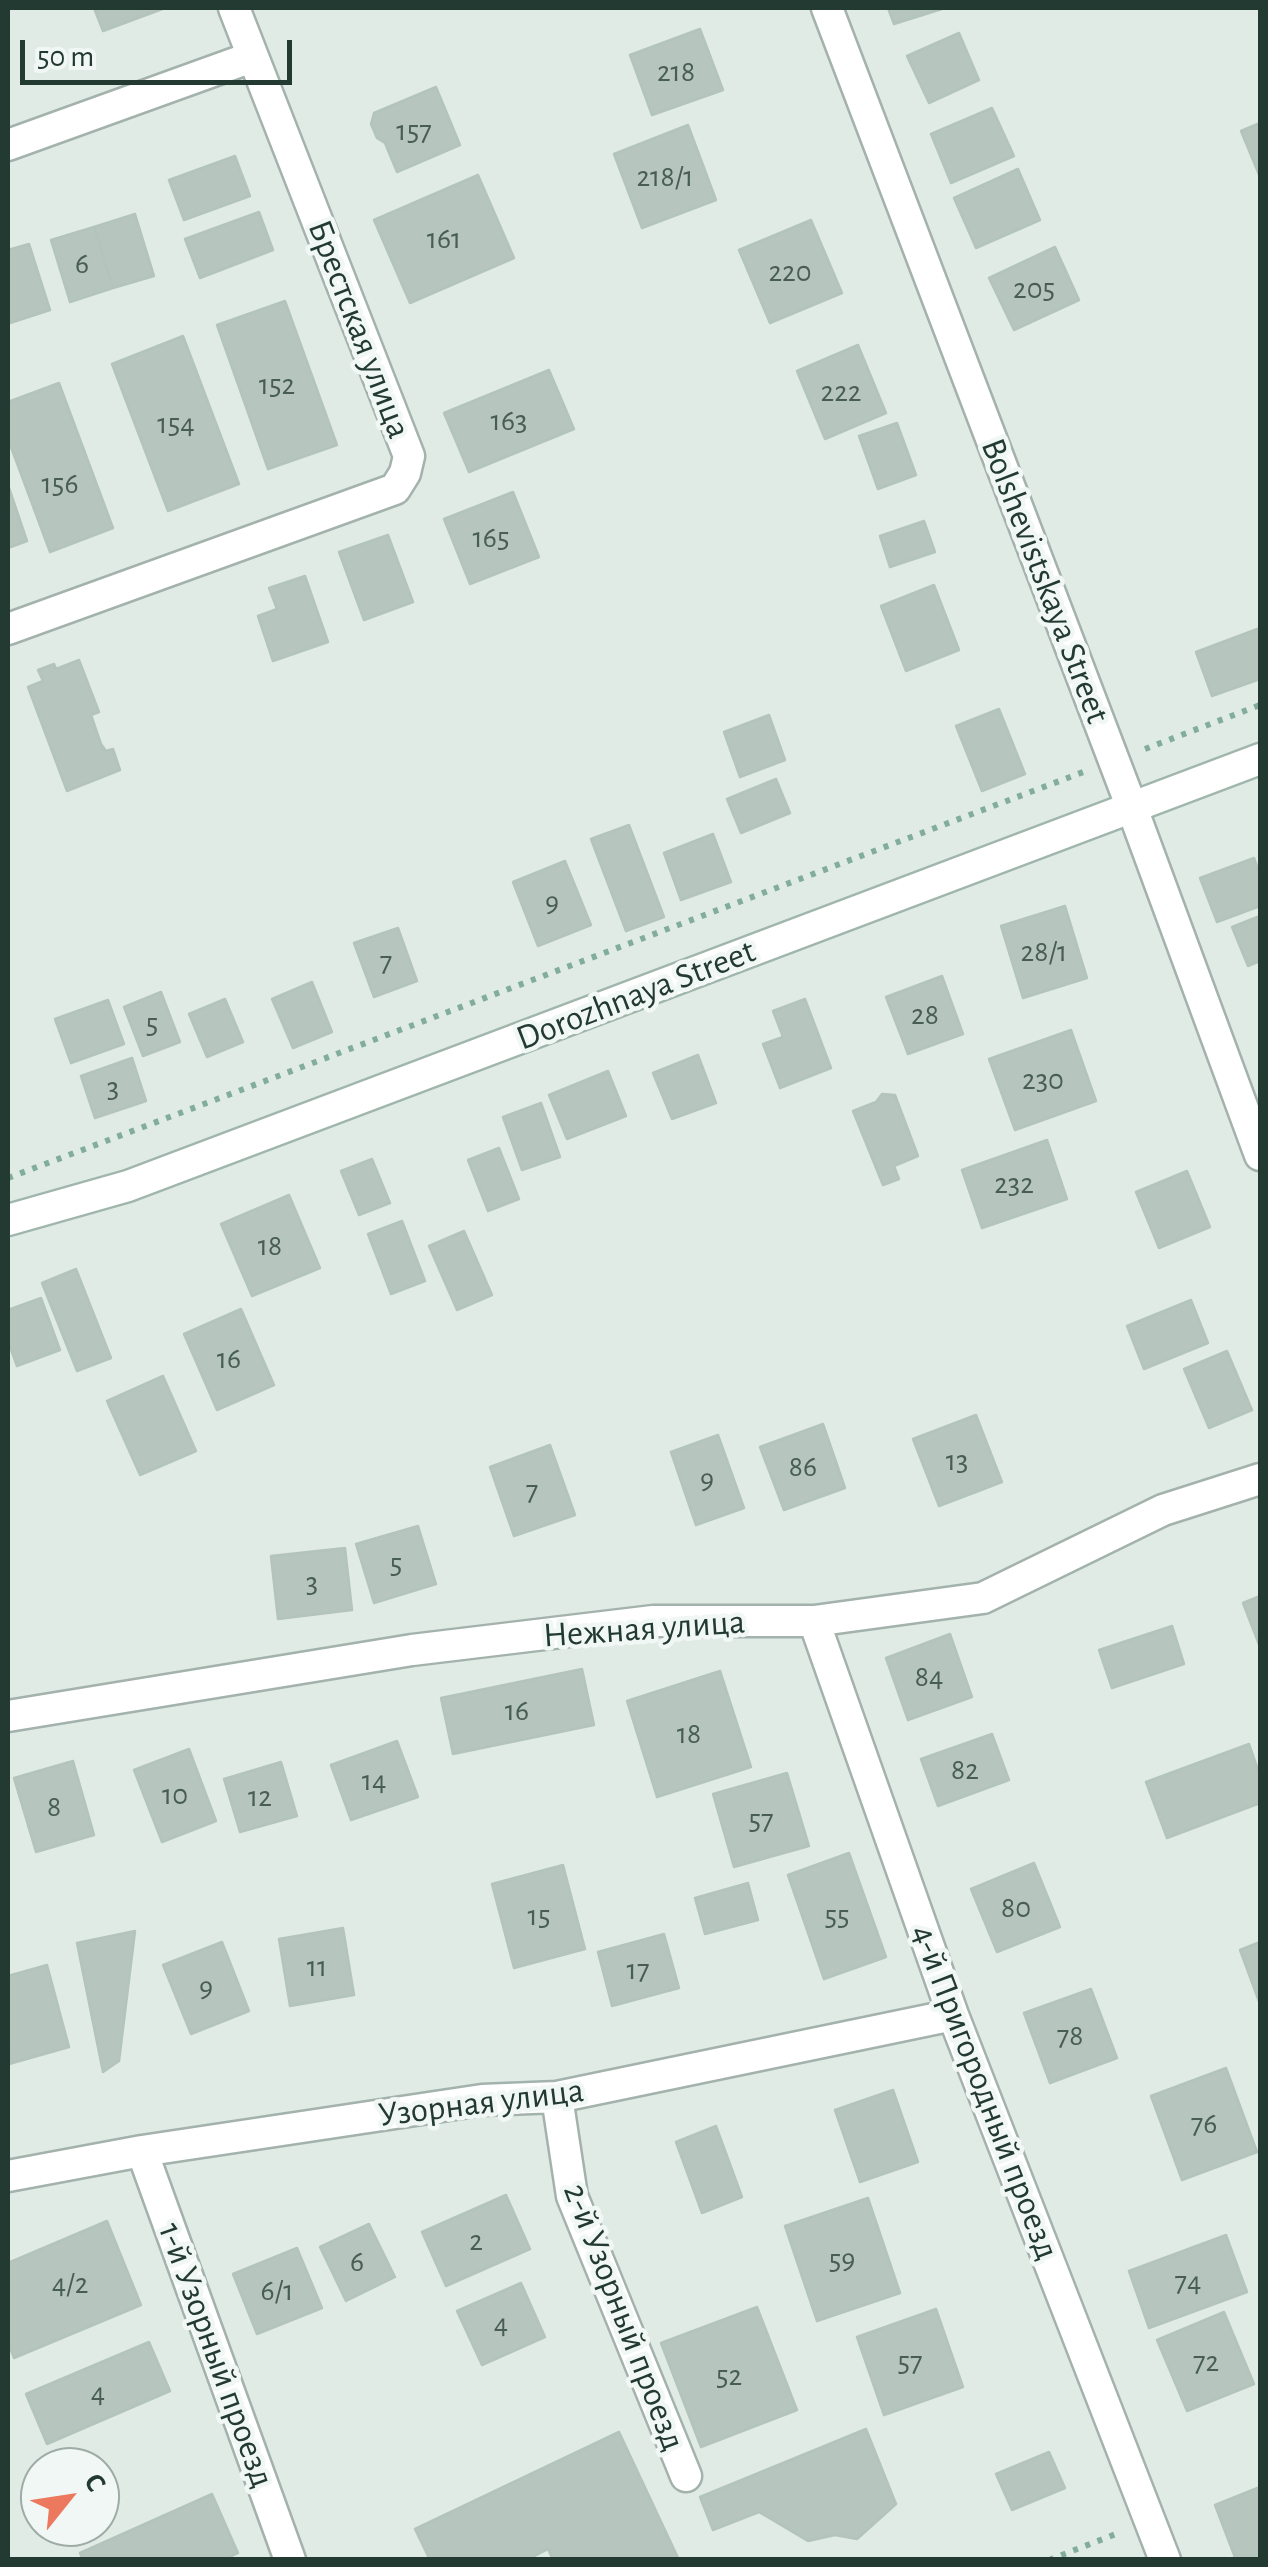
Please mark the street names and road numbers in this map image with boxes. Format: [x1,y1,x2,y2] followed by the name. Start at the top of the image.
[298,214,420,444] street label: Брестская улица
[971,433,1119,729] street label: Bolshevistskaya Street
[511,930,761,1060] street label: Dorozhnaya Street
[541,1601,747,1657] street label: Нежная улица
[902,1919,1068,2265] street label: 4-й Пригородный проезд
[376,2070,586,2136] street label: Узорная улица
[554,2178,694,2456] street label: 2-й Узорный проезд
[149,2217,283,2493] street label: 1-й Узорный проезд

